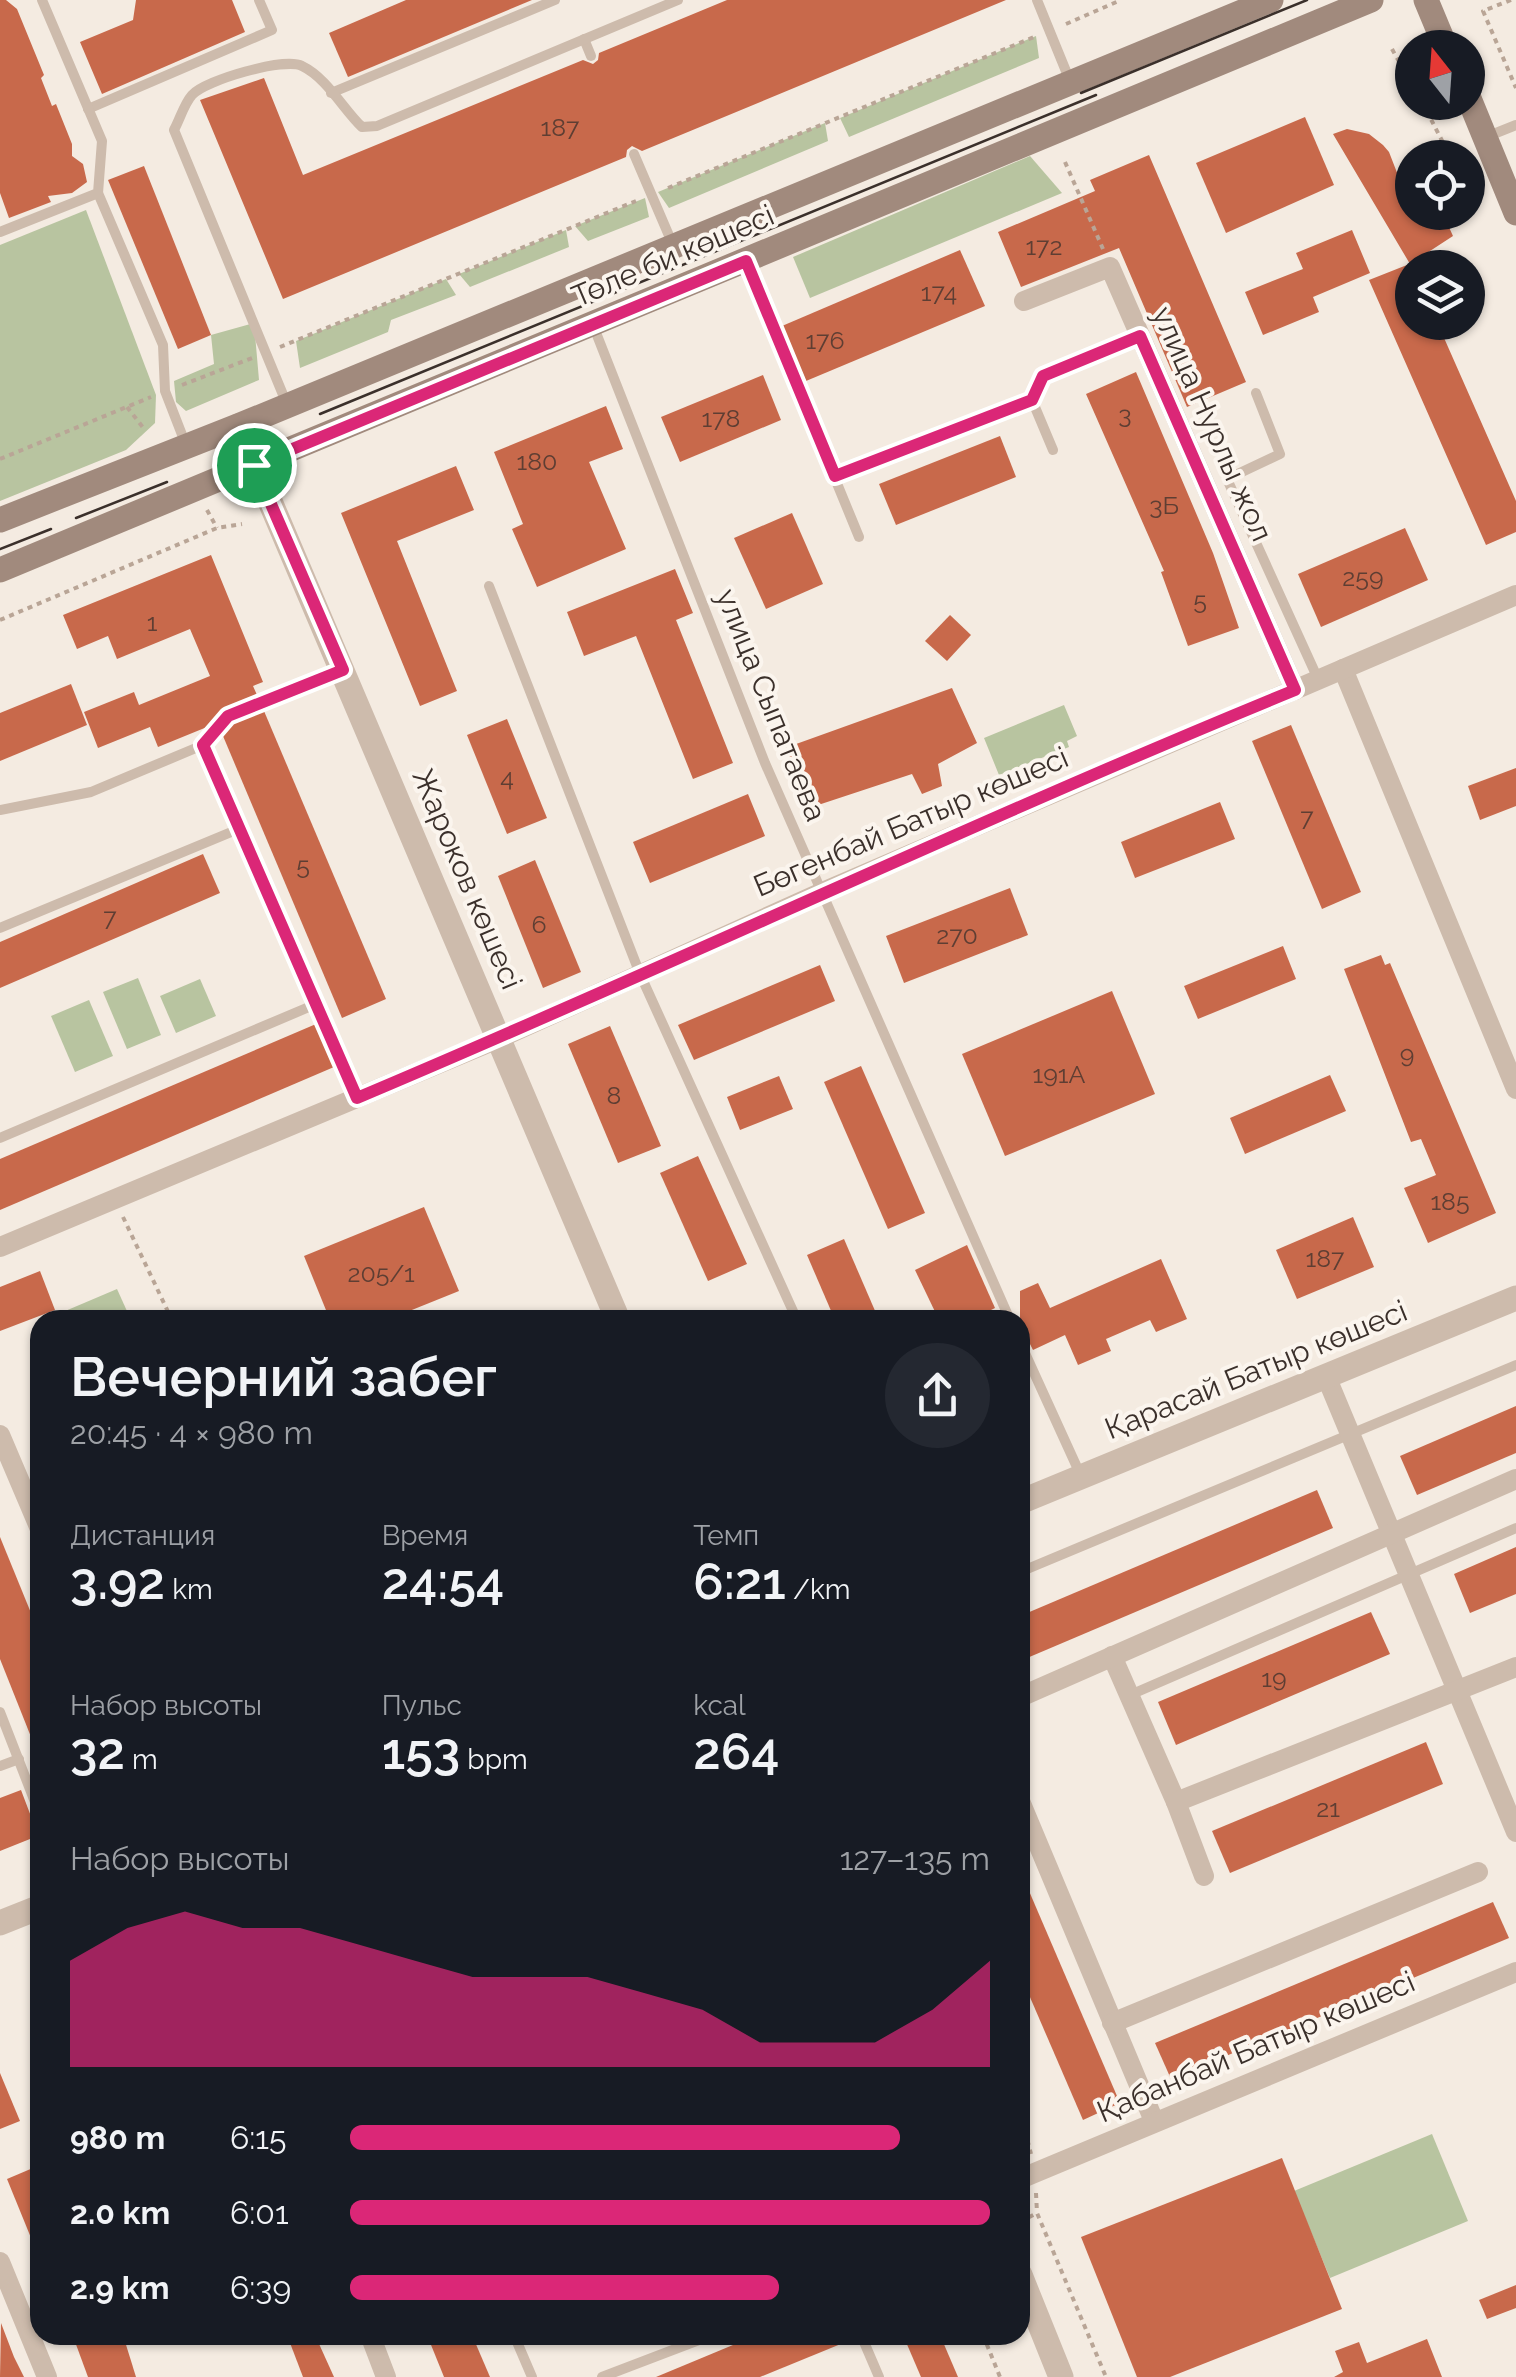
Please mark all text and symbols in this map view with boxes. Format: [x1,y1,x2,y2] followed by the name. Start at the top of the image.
[1395,30,1485,120] north arrow
[1395,30,1485,340] map controls
[541,112,580,142] house number: 187
[1395,140,1485,230] button: locate
[567,197,779,314] street label: Төле би көшесі
[1026,231,1062,261] house number: 172
[1395,250,1485,340] button: layers
[921,277,957,307] house number: 174
[1145,301,1280,547] street label: улица Нурлы жол
[805,325,845,355] house number: 176
[1118,399,1132,429] house number: 3
[702,403,740,433] house number: 178
[212,423,297,508] pin
[227,438,282,493] icon: arrive
[517,446,557,476] house number: 180
[1149,490,1179,520] house number: 3Б
[1342,562,1384,592] house number: 259
[709,584,834,826] street label: улица Сыпатаева
[1193,585,1207,615] house number: 5
[147,607,158,637] house number: 1
[748,739,1073,904] street label: Бөгенбай Батыр көшесі
[500,762,514,792] house number: 4
[405,763,530,994] street label: Жароков көшесі
[1300,802,1314,832] house number: 7
[296,850,310,880] house number: 5
[103,902,117,932] house number: 7
[531,909,547,939] house number: 6
[936,920,978,950] house number: 270
[1400,1039,1414,1069] house number: 9
[1033,1059,1086,1089] house number: 191А
[607,1080,621,1110] house number: 8
[1430,1186,1470,1216] house number: 185
[1306,1243,1345,1273] house number: 187
[347,1258,415,1288] house number: 205/1
[1100,1293,1412,1446] street label: Қарасай Батыр көшесі
[885,1343,990,1448] button: share
[70,1344,497,1409] text: Вечерний забег
[70,1414,313,1451] text: 20:45 · 4 × 980 m
[70,1519,215,1552] text: Дистанция
[382,1519,468,1552] text: Время
[693,1519,759,1552] text: Темп
[70,1552,165,1611] text: 3.92
[382,1552,504,1611] text: 24:54
[693,1552,786,1611] text: 6:21
[165,1573,213,1606] text: km
[786,1573,850,1606] text: /km
[1261,1663,1287,1693] house number: 19
[70,1689,262,1722] text: Набор высоты
[382,1689,462,1722] text: Пульс
[693,1689,746,1722] text: kcal
[70,1722,125,1781] text: 32
[382,1722,460,1781] text: 153
[693,1722,779,1781] text: 264
[125,1743,158,1776] text: m
[460,1743,528,1776] text: bpm
[1316,1793,1340,1823] house number: 21
[70,1840,290,1877] text: Набор высоты
[840,1840,990,1877] text: 127–135 m
[1092,1964,1420,2129] street label: Қабанбай Батыр көшесі
[70,2119,165,2156] text: 980 m
[230,2119,286,2156] text: 6:15
[70,2194,170,2231] text: 2.0 km
[230,2194,289,2231] text: 6:01
[70,2269,169,2306] text: 2.9 km
[230,2269,291,2306] text: 6:39

